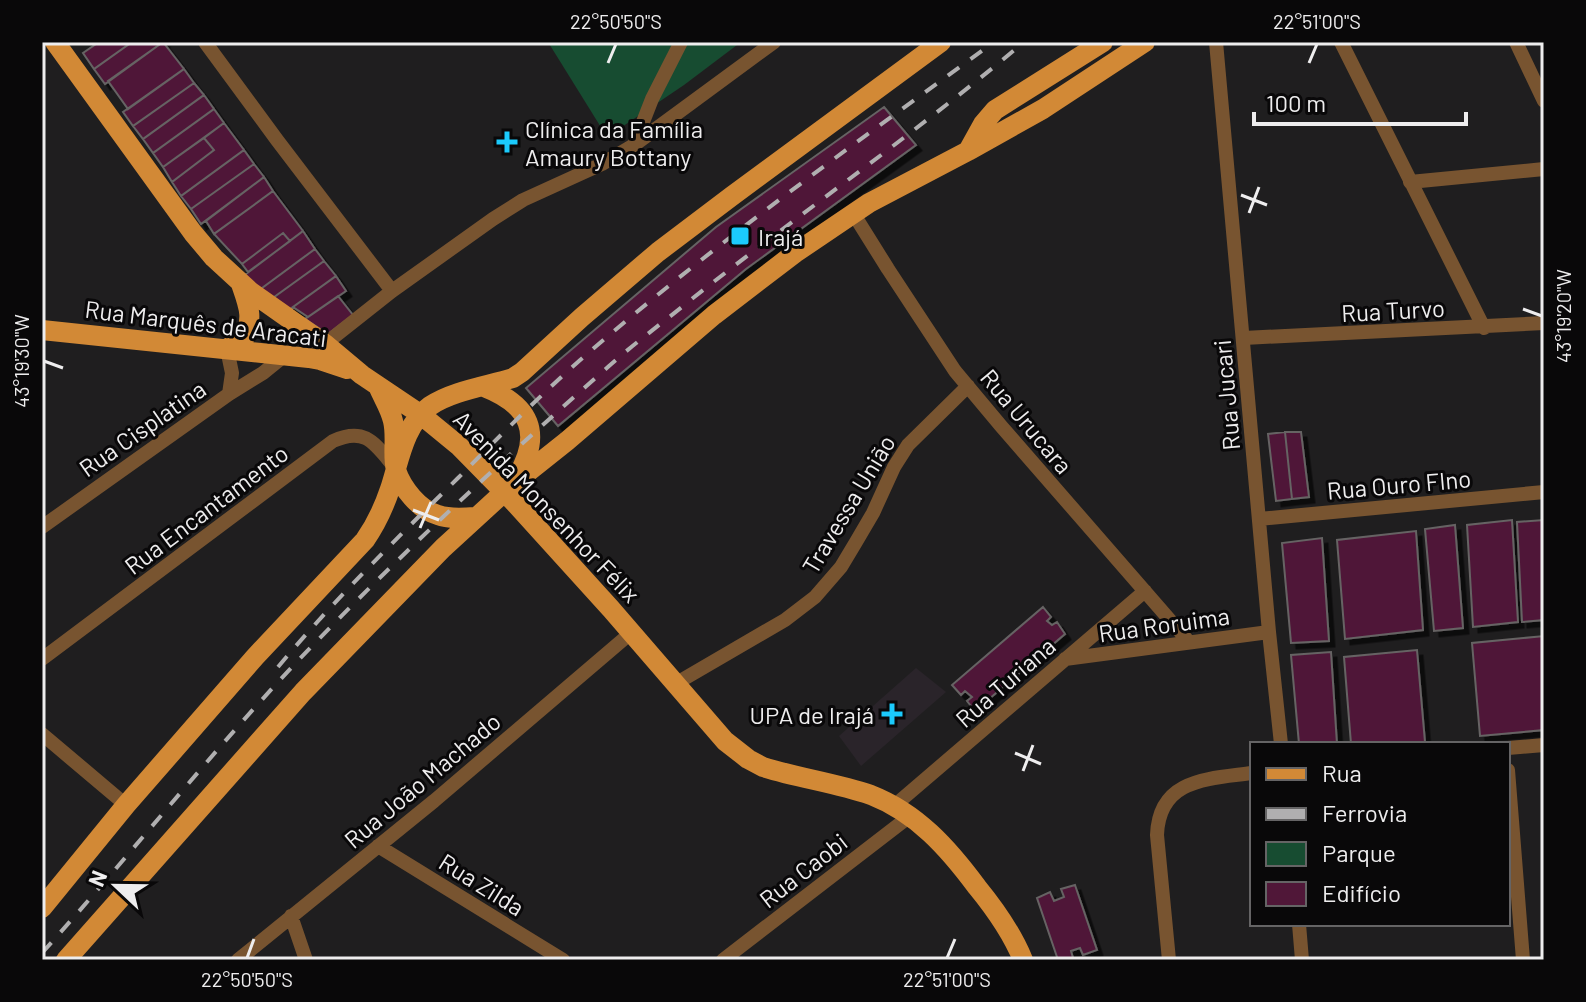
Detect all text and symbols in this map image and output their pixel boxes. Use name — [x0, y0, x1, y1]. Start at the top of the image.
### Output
text: 22°50'50"S — [570, 9, 662, 33]
text: 22°51'00"S — [1273, 9, 1361, 33]
scale bar — [1254, 76, 1466, 126]
text: 100 m — [1266, 88, 1326, 117]
place label: Clínica da Família Amaury Bottany — [525, 114, 703, 171]
marker: Clínica da Família Amaury Bottany — [496, 131, 518, 153]
place label: Irajá — [758, 222, 803, 251]
marker: Irajá — [729, 225, 751, 247]
text: 43°19'20"W — [1551, 269, 1575, 363]
street label: Rua Turvo — [1341, 293, 1445, 327]
street label: Rua Marquês de Aracati — [84, 294, 328, 352]
text: 43°19'30"W — [9, 314, 33, 408]
street label: Rua Jucari — [1207, 338, 1245, 452]
street label: Rua Urucara — [975, 363, 1079, 479]
street label: Rua Cisplatina — [73, 374, 211, 482]
street label: Avenida Monsenhor Félix — [448, 404, 646, 608]
street label: Travessa União — [795, 430, 901, 578]
street label: Rua Encantamento — [118, 438, 294, 580]
street label: Rua Ouro FIno — [1326, 463, 1472, 505]
street label: Rua Roruima — [1097, 600, 1231, 648]
street label: Rua Turiana — [949, 631, 1061, 733]
place label: UPA de Irajá — [749, 700, 874, 729]
marker: UPA de Irajá — [881, 703, 903, 725]
street label: Rua João Machado — [338, 706, 506, 854]
legend — [1250, 742, 1510, 926]
text: Rua — [1322, 758, 1362, 787]
text: Ferrovia — [1322, 798, 1407, 827]
street label: Rua Caobi — [753, 827, 853, 913]
text: Parque — [1322, 838, 1396, 867]
north arrow — [76, 846, 156, 926]
street label: Rua Zilda — [434, 847, 530, 921]
text: N — [82, 866, 111, 890]
text: Edifício — [1322, 878, 1401, 907]
text: 22°50'50"S — [201, 967, 293, 991]
text: 22°51'00"S — [903, 967, 991, 991]

